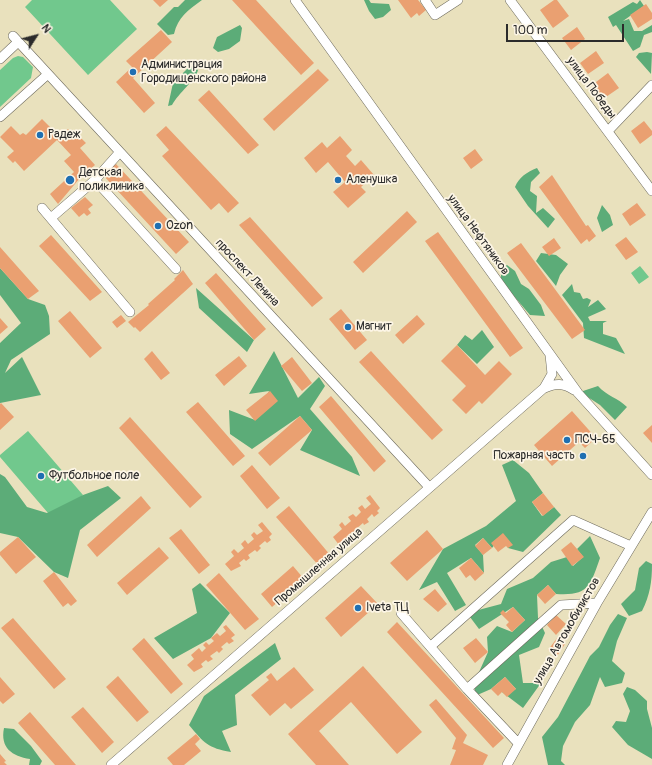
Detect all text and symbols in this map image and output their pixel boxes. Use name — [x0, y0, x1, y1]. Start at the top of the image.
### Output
north arrow — [16, 16, 56, 56]
scale bar — [508, 16, 626, 42]
text: N — [39, 22, 54, 35]
text: 100 m — [513, 23, 547, 38]
street label: улица Победы — [563, 54, 619, 122]
place label: Администрация Городищенского района — [141, 58, 266, 86]
marker: Администрация Городищенского района — [128, 67, 138, 77]
place label: Радеж — [48, 128, 80, 142]
marker: Радеж — [35, 130, 45, 140]
place label: Детская поликлиника — [79, 166, 144, 194]
place label: Аленушка — [346, 173, 397, 187]
marker: Детская поликлиника — [64, 174, 76, 186]
marker: Аленушка — [333, 175, 343, 185]
street label: улица Нефтяников — [444, 192, 512, 278]
place label: Ozon — [166, 219, 193, 233]
marker: Ozon — [153, 221, 163, 231]
street label: проспект Ленина — [212, 236, 282, 310]
place label: Магнит — [356, 320, 392, 334]
marker: Магнит — [343, 322, 353, 332]
place label: ПСЧ-65 — [575, 433, 615, 447]
marker: ПСЧ-65 — [562, 435, 572, 445]
place label: Пожарная часть — [494, 449, 575, 463]
marker: Пожарная часть — [578, 451, 588, 461]
place label: Футбольное поле — [49, 469, 139, 483]
marker: Футбольное поле — [36, 471, 46, 481]
street label: Промышленная улица — [272, 525, 366, 609]
street label: улица Автомобилистов — [530, 575, 604, 687]
place label: Iveta ТЦ — [366, 601, 409, 615]
marker: Iveta ТЦ — [353, 603, 363, 613]

